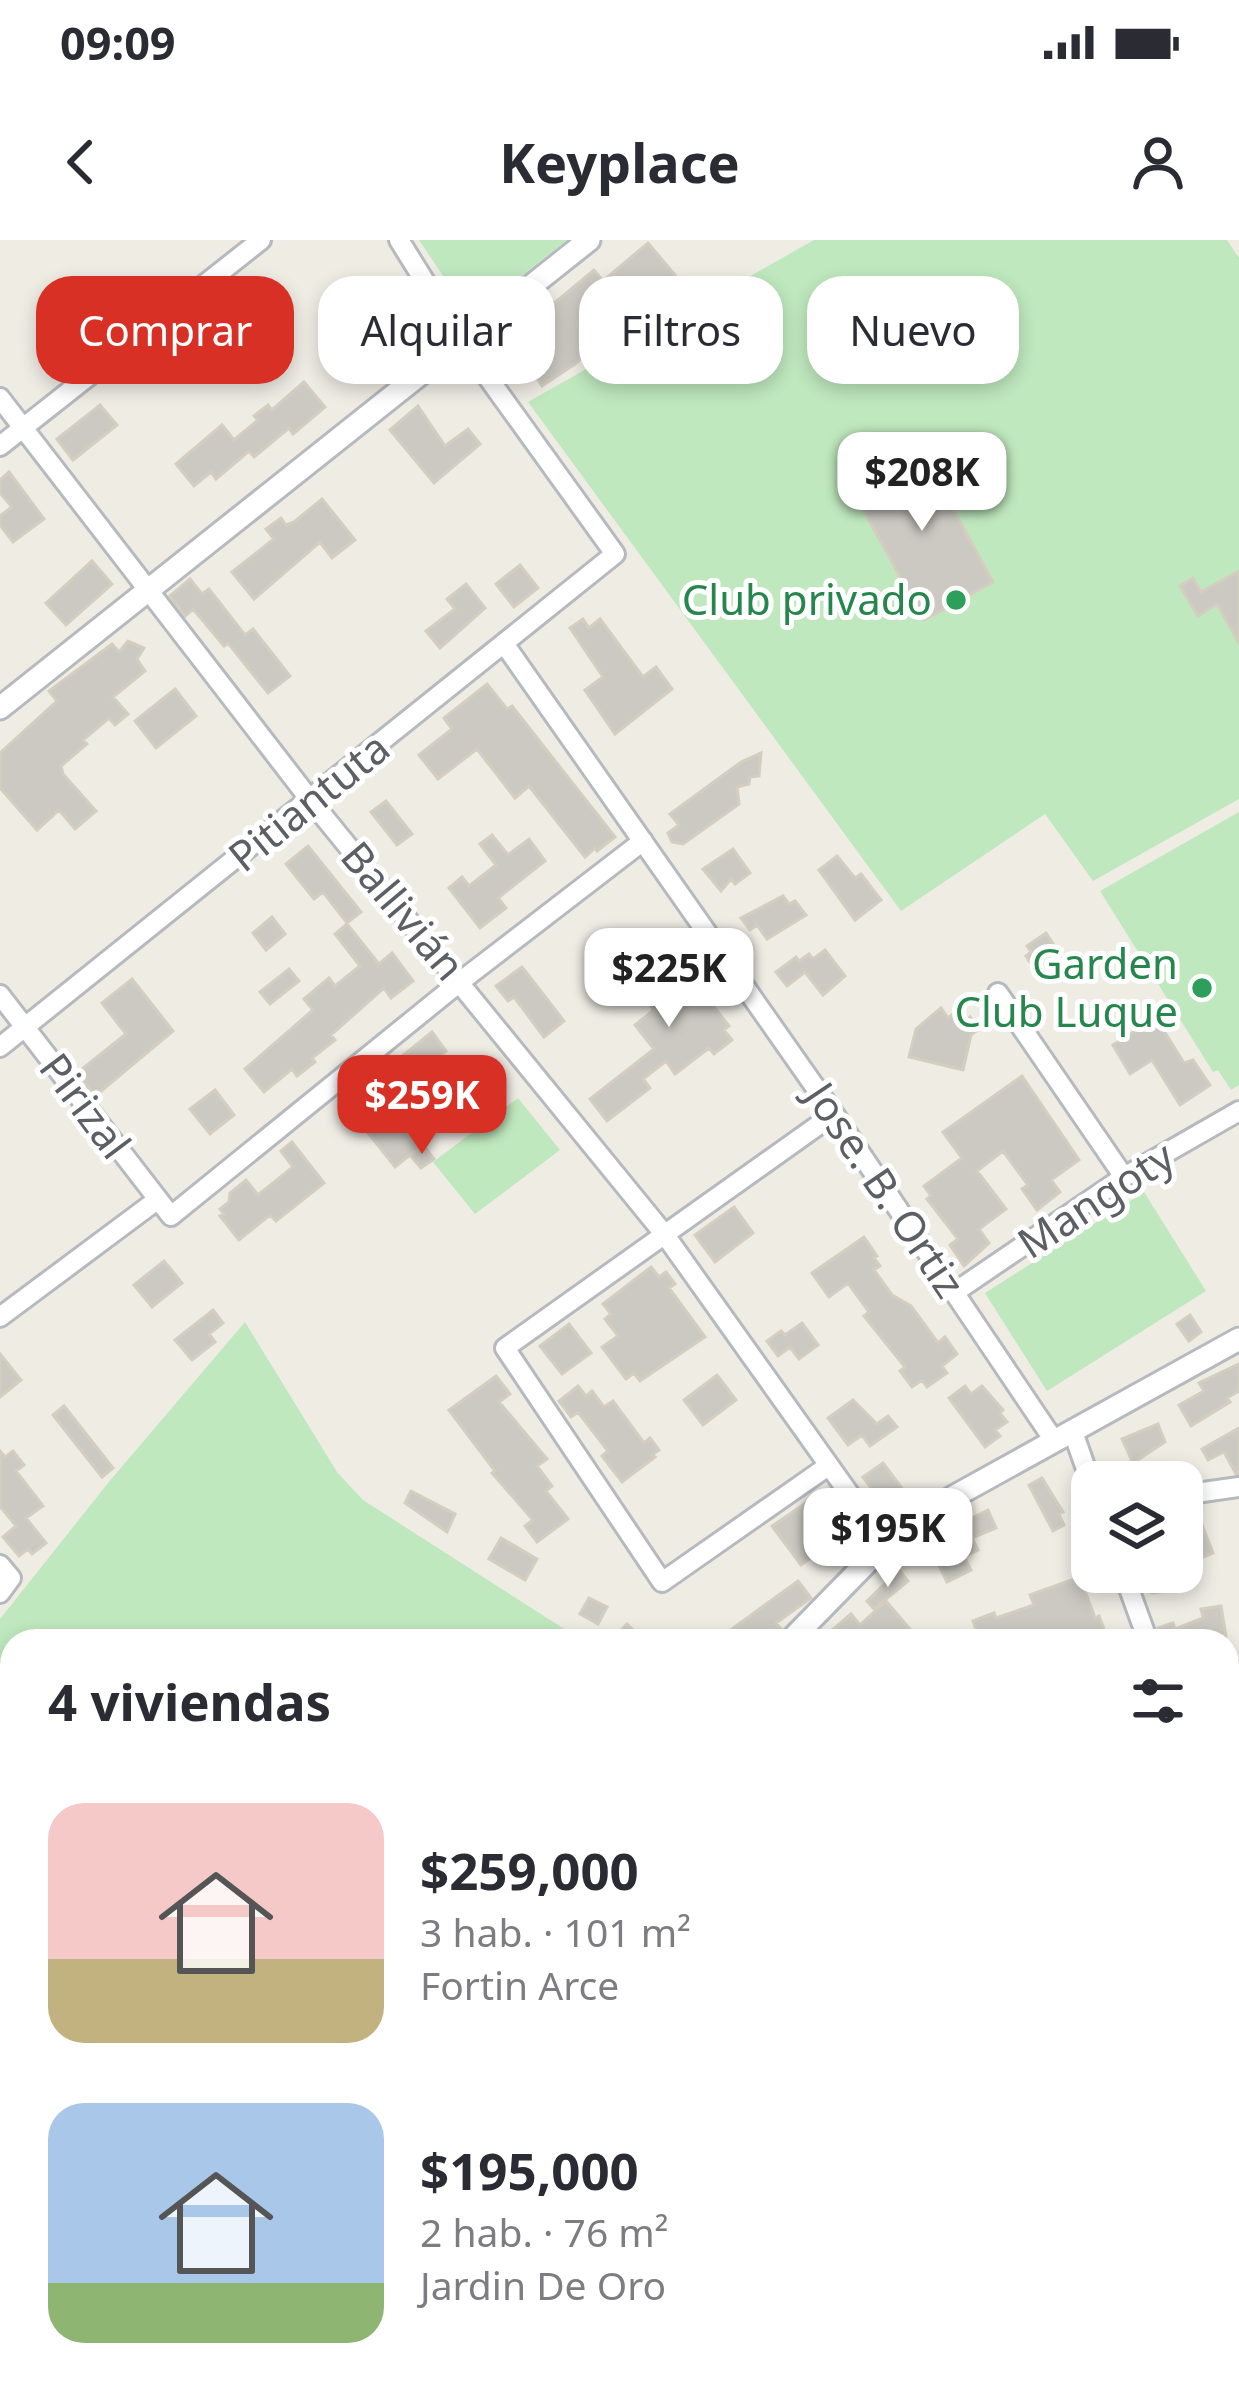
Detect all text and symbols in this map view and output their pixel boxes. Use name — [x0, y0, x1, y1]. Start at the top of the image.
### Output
text: 09:09 — [60, 12, 176, 73]
text: Keyplace — [499, 125, 740, 199]
icon: back — [48, 129, 114, 195]
icon: person — [1125, 129, 1191, 195]
chip: Comprar — [36, 276, 294, 384]
chip: Alquilar — [318, 276, 555, 384]
chip: Filtros — [579, 276, 783, 384]
chip: Nuevo — [807, 276, 1019, 384]
pin: $208K — [838, 432, 1006, 534]
text: $208K — [864, 444, 980, 497]
place label: Club privado — [682, 570, 932, 627]
marker: Club privado — [943, 587, 969, 613]
street label: Pitiantuta — [216, 718, 400, 883]
street label: Ballivián — [329, 828, 479, 992]
pin: $225K — [585, 928, 753, 1030]
place label: Garden Club Luque — [954, 934, 1178, 1039]
text: $225K — [611, 940, 727, 993]
marker: Garden Club Luque — [1189, 975, 1215, 1001]
street label: Pirizal — [28, 1041, 145, 1170]
pin: $259K — [338, 1055, 506, 1157]
text: $259K — [364, 1067, 480, 1120]
street label: Jose. B. Ortiz — [791, 1067, 979, 1308]
street label: Mangoty — [1006, 1127, 1185, 1270]
map controls — [1071, 1461, 1203, 1593]
button: layers — [1071, 1461, 1203, 1593]
pin: $195K — [804, 1488, 972, 1590]
text: $195K — [830, 1500, 946, 1553]
text: 4 viviendas — [48, 1666, 331, 1736]
icon: filters — [1125, 1668, 1191, 1734]
text: $259,000 — [420, 1835, 639, 1905]
icon: home — [144, 1851, 288, 1995]
text: 3 hab. · 101 m² — [420, 1905, 691, 1958]
text: Fortin Arce — [420, 1958, 619, 2011]
text: $195,000 — [420, 2135, 639, 2205]
icon: home — [144, 2151, 288, 2295]
text: 2 hab. · 76 m² — [420, 2205, 668, 2258]
text: Jardin De Oro — [420, 2258, 666, 2311]

